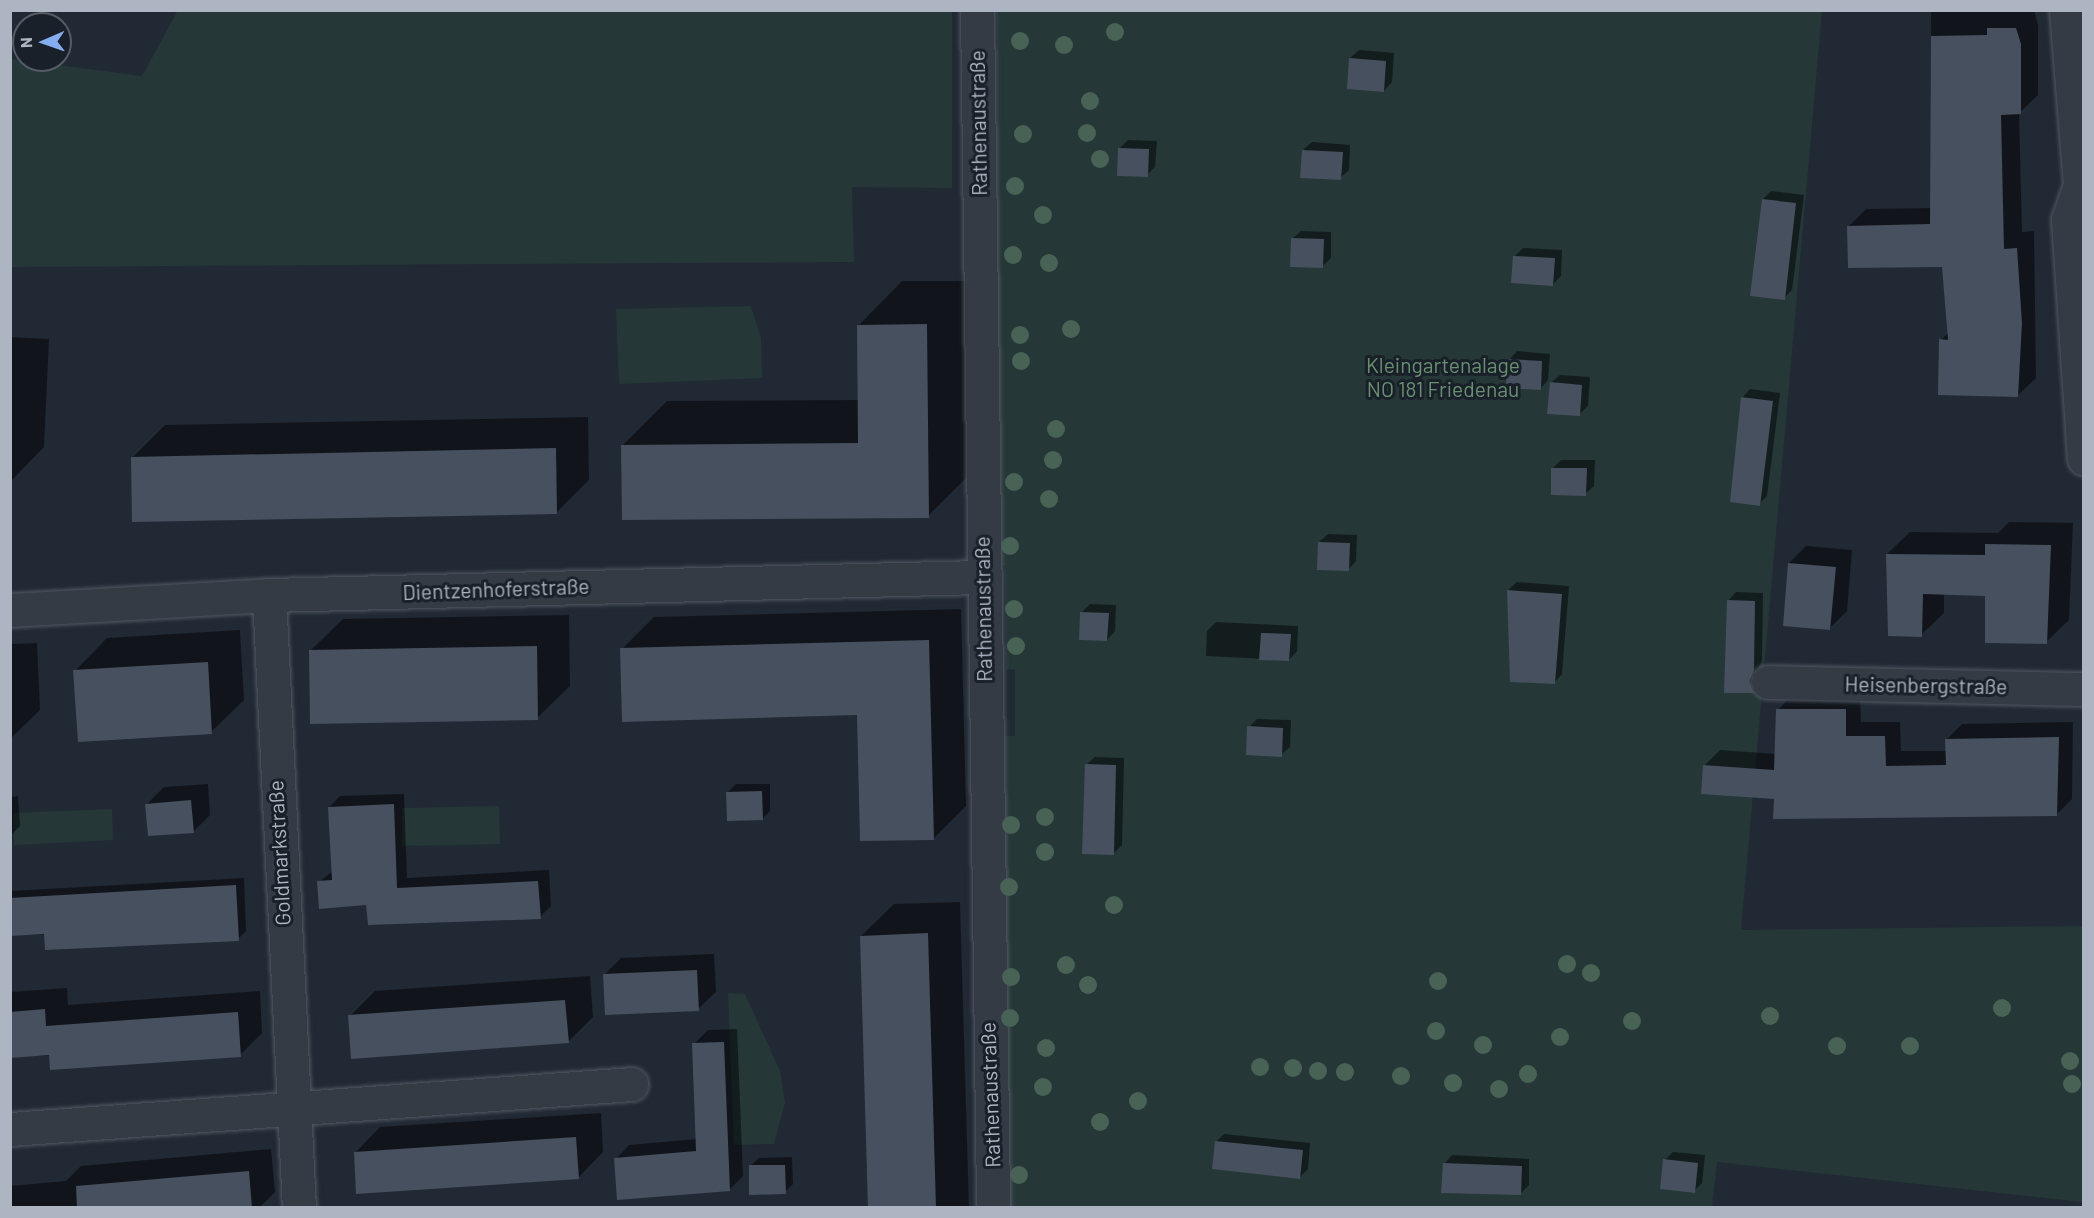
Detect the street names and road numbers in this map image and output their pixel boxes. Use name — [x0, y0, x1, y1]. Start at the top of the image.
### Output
street label: Rathenaustraße — [964, 50, 992, 196]
street label: Rathenaustraße — [969, 536, 997, 682]
street label: Dientzenhoferstraße — [402, 573, 590, 605]
street label: Heisenbergstraße — [1844, 671, 2008, 699]
street label: Goldmarkstraße — [263, 780, 295, 926]
street label: Rathenaustraße — [975, 1022, 1005, 1168]

